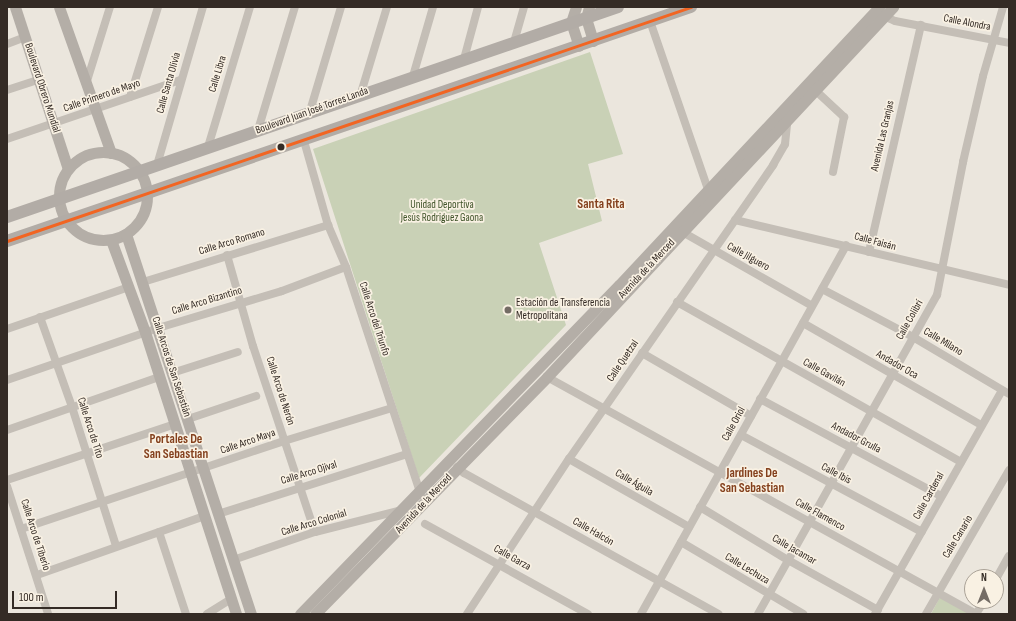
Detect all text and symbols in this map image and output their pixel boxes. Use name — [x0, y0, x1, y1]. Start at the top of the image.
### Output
street label: Calle Alondra — [942, 12, 992, 34]
street label: Boulevard Obrero Mundial — [21, 41, 63, 135]
street label: Calle Santa Olivia — [154, 51, 184, 115]
street label: Calle Libra — [206, 54, 230, 94]
street label: Calle Primero de Mayo — [62, 77, 142, 115]
street label: Boulevard Juan José Torres Landa — [254, 84, 370, 138]
street label: Avenida Las Granjas — [868, 99, 898, 173]
unlabelled marker — [276, 142, 286, 152]
district label: Santa Rita — [577, 196, 625, 212]
park label: Unidad Deportiva Jesús Rodriguez Gaona — [401, 199, 483, 225]
street label: Calle Arco Romano — [197, 226, 267, 258]
street label: Calle Faisán — [853, 230, 897, 254]
street label: Avenida de la Merced — [616, 236, 678, 302]
street label: Calle Jilguero — [724, 240, 772, 274]
street label: Calle Arco del Triunfo — [356, 280, 392, 358]
street label: Calle Arco Bizantino — [170, 284, 244, 318]
place label: Estación de Transferencia Metropolitana — [516, 297, 610, 323]
street label: Calle Colibrí — [894, 298, 926, 342]
marker: Estación de Transferencia Metropolitana — [503, 305, 513, 315]
street label: Calle Arcos de San Sebastián — [149, 315, 193, 419]
street label: Calle Milano — [921, 325, 965, 359]
street label: Calle Quetzal — [604, 338, 642, 384]
street label: Andador Oca — [874, 348, 920, 382]
street label: Calle Arco de Nerón — [263, 355, 297, 427]
street label: Calle Gavilán — [800, 356, 848, 390]
street label: Calle Arco de Tito — [74, 396, 106, 460]
street label: Calle Oriol — [719, 405, 749, 443]
street label: Andador Grulla — [829, 419, 883, 457]
street label: Calle Arco Maya — [219, 426, 277, 458]
district label: Portales De San Sebastian — [144, 432, 208, 463]
street label: Calle Arco Ojival — [279, 458, 339, 488]
street label: Calle Ibis — [819, 461, 853, 487]
district label: Jardines De San Sebastian — [720, 466, 784, 497]
street label: Calle Águila — [613, 467, 655, 499]
street label: Calle Cardenal — [911, 470, 947, 522]
street label: Avenida de la Merced — [393, 471, 455, 537]
street label: Calle Flamenco — [793, 496, 847, 534]
street label: Calle Arco de Tiberio — [17, 498, 53, 572]
street label: Calle Arco Colonial — [280, 507, 348, 539]
street label: Calle Canario — [940, 513, 976, 561]
street label: Calle Halcón — [570, 515, 616, 549]
street label: Calle Jacamar — [769, 532, 819, 568]
street label: Calle Garza — [491, 542, 533, 574]
street label: Calle Lechuza — [722, 550, 772, 588]
north arrow — [964, 569, 1004, 609]
text: N — [981, 571, 987, 584]
scale bar — [14, 583, 119, 609]
text: 100 m — [19, 590, 44, 605]

